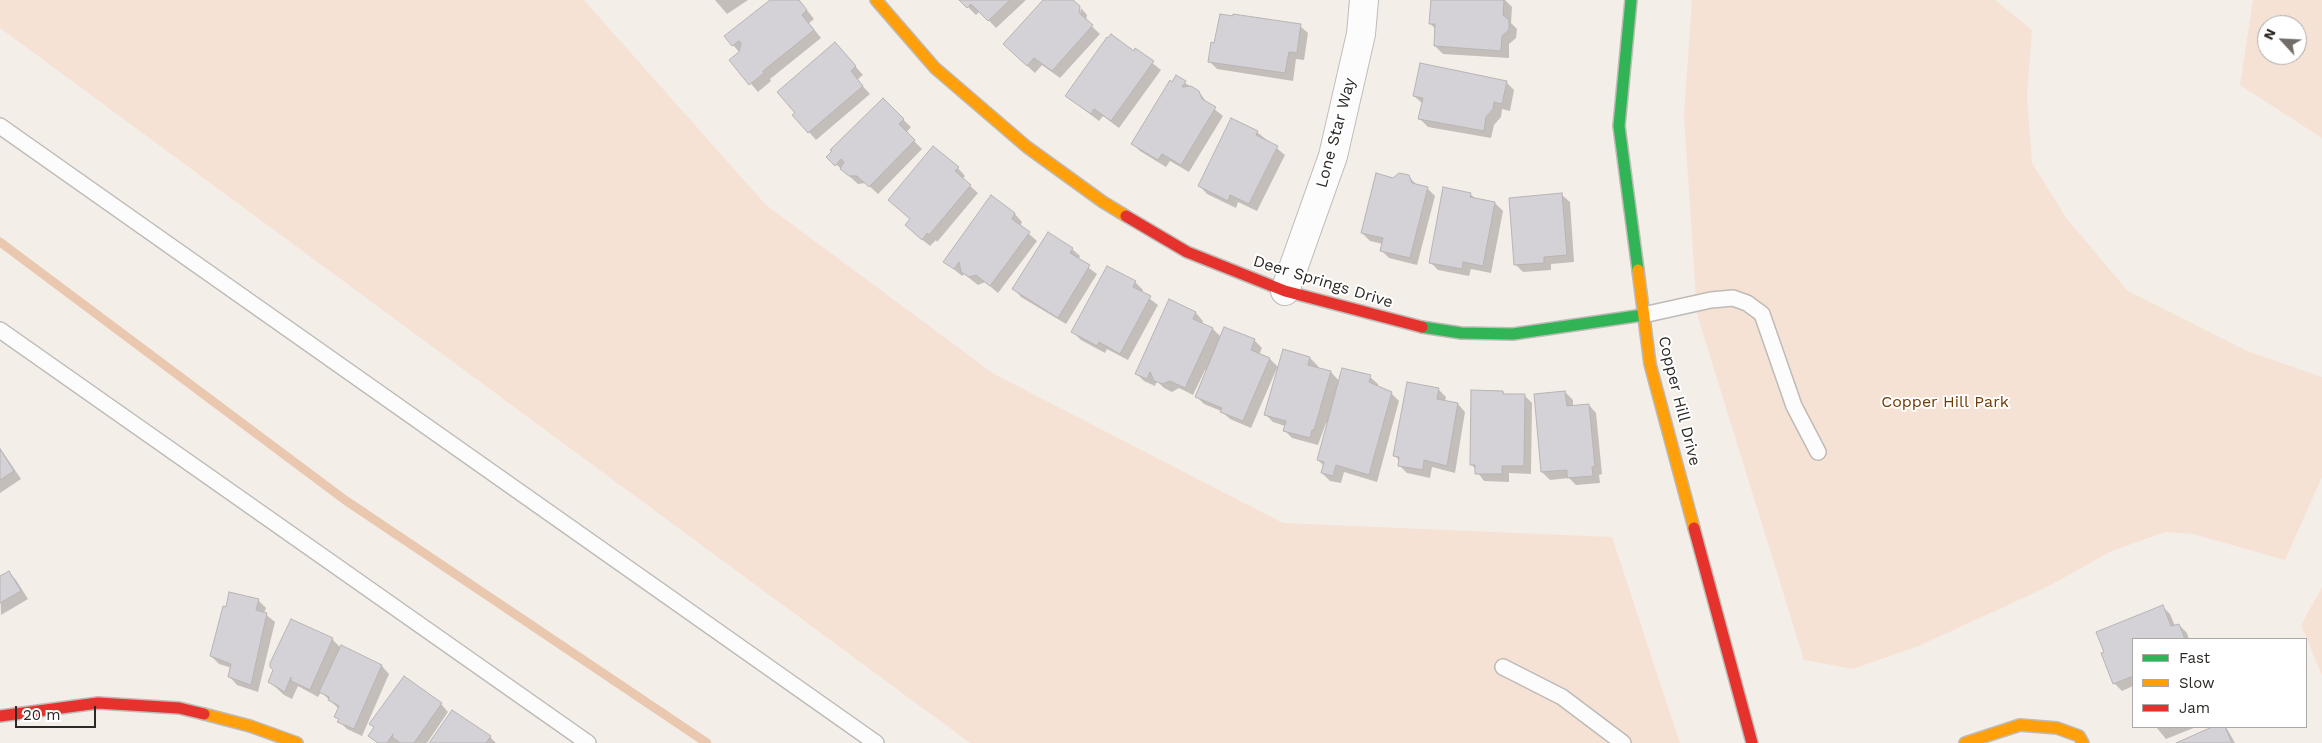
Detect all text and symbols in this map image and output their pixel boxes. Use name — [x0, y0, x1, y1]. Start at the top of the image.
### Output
north arrow — [2257, 15, 2307, 65]
text: N — [2260, 26, 2279, 42]
street label: Lone Star Way — [1312, 76, 1360, 190]
street label: Deer Springs Drive — [1251, 252, 1395, 312]
street label: Copper Hill Drive — [1654, 334, 1704, 468]
park label: Copper Hill Park — [1881, 392, 2009, 412]
legend — [2132, 638, 2307, 728]
text: Fast — [2179, 649, 2210, 667]
text: Slow — [2179, 674, 2215, 692]
scale bar — [18, 696, 99, 728]
text: Jam — [2179, 699, 2210, 717]
text: 20 m — [23, 706, 61, 724]

